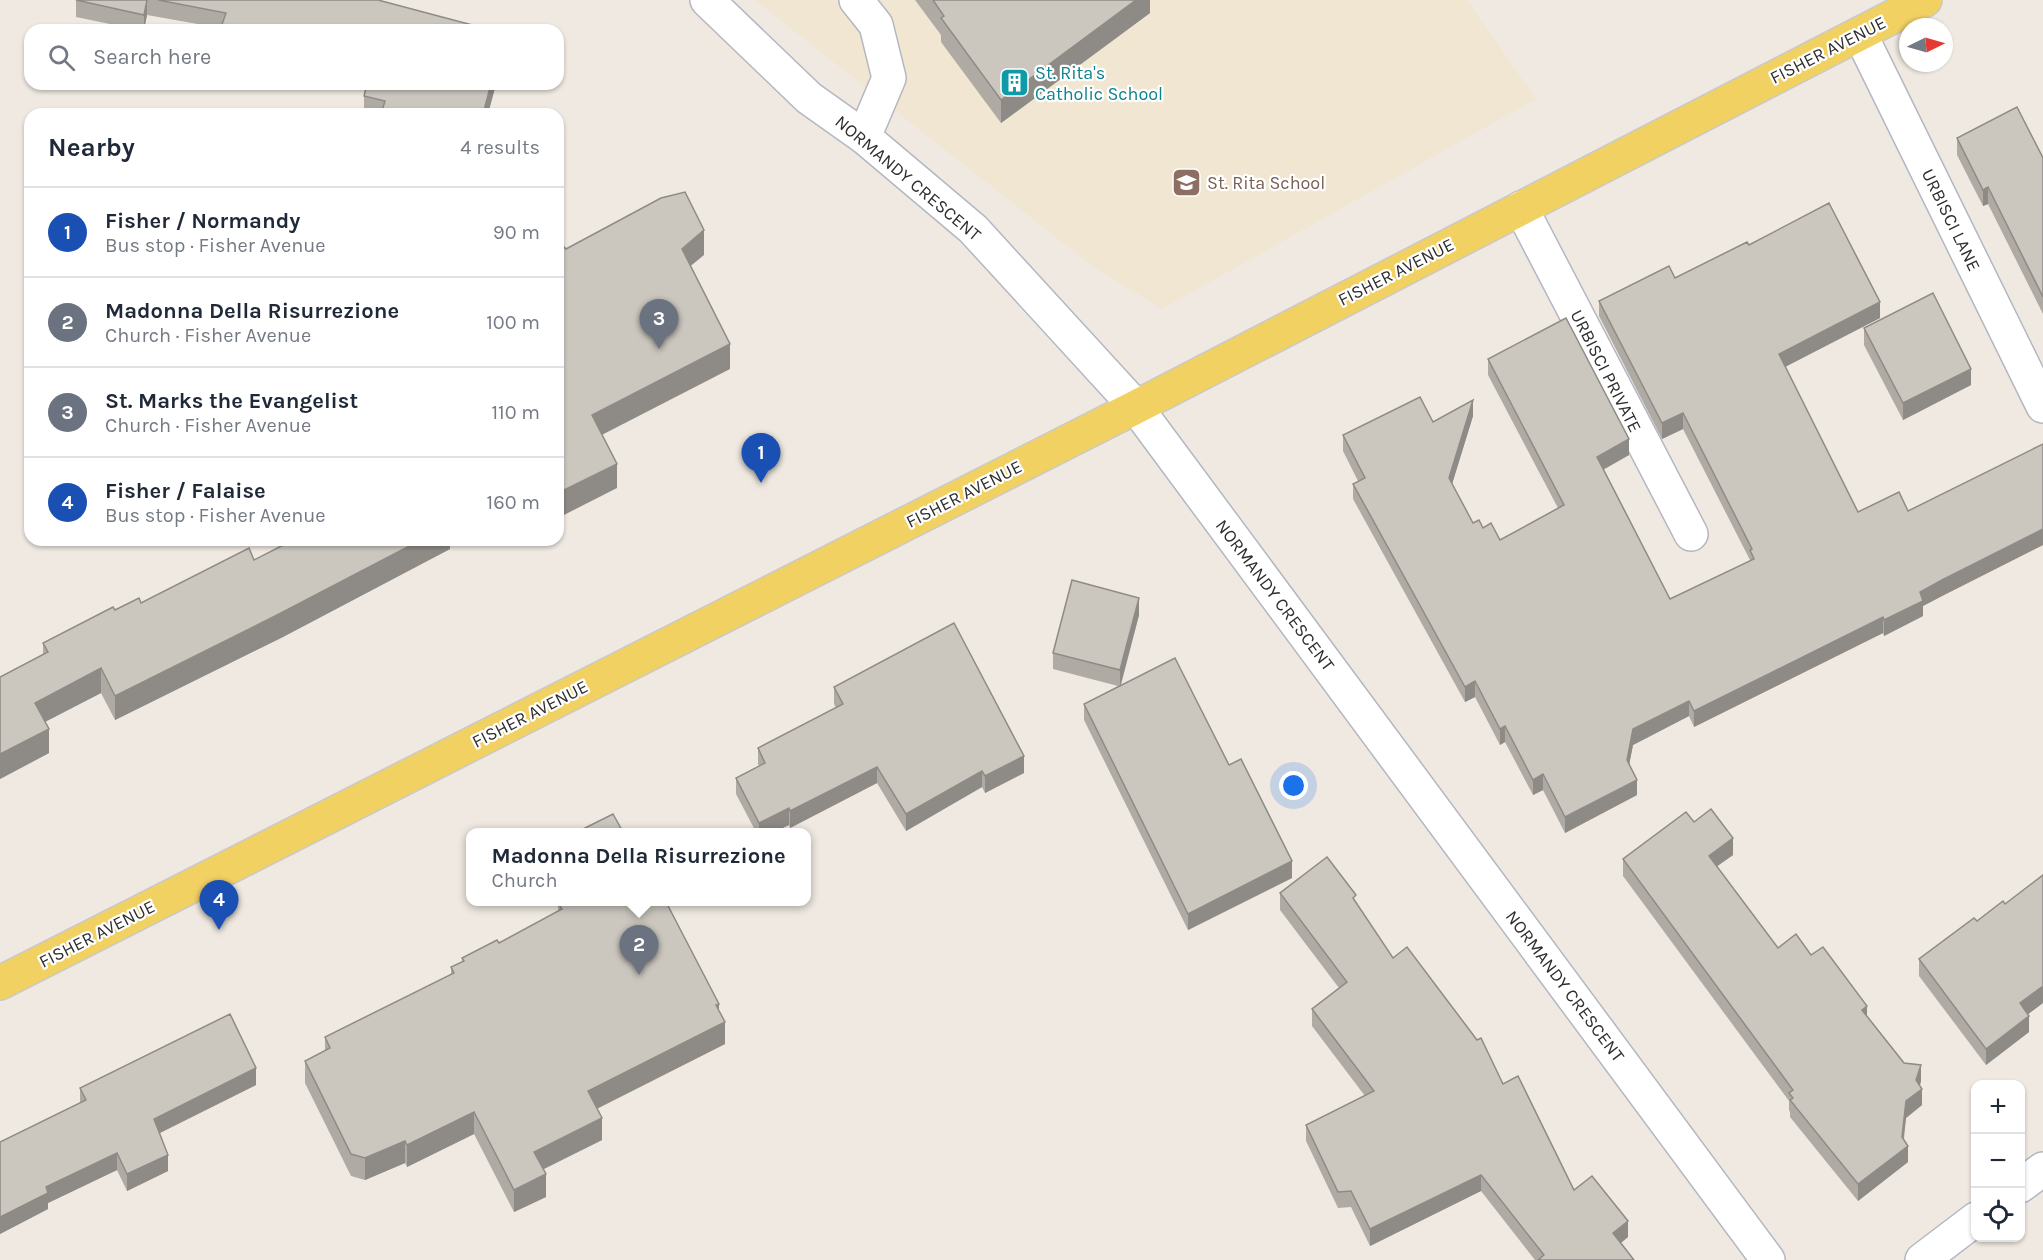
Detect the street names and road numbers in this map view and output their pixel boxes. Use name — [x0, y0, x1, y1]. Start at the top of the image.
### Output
street label: FISHER AVENUE — [1766, 11, 1890, 89]
street label: NORMANDY CRESCENT — [830, 110, 986, 246]
street label: URBISCI LANE — [1917, 165, 1985, 275]
street label: FISHER AVENUE — [1334, 233, 1458, 311]
street label: URBISCI PRIVATE — [1566, 306, 1646, 436]
street label: FISHER AVENUE — [902, 455, 1026, 533]
street label: NORMANDY CRESCENT — [1211, 515, 1339, 675]
street label: FISHER AVENUE — [468, 675, 592, 753]
street label: FISHER AVENUE — [35, 895, 159, 973]
street label: NORMANDY CRESCENT — [1501, 906, 1629, 1066]

